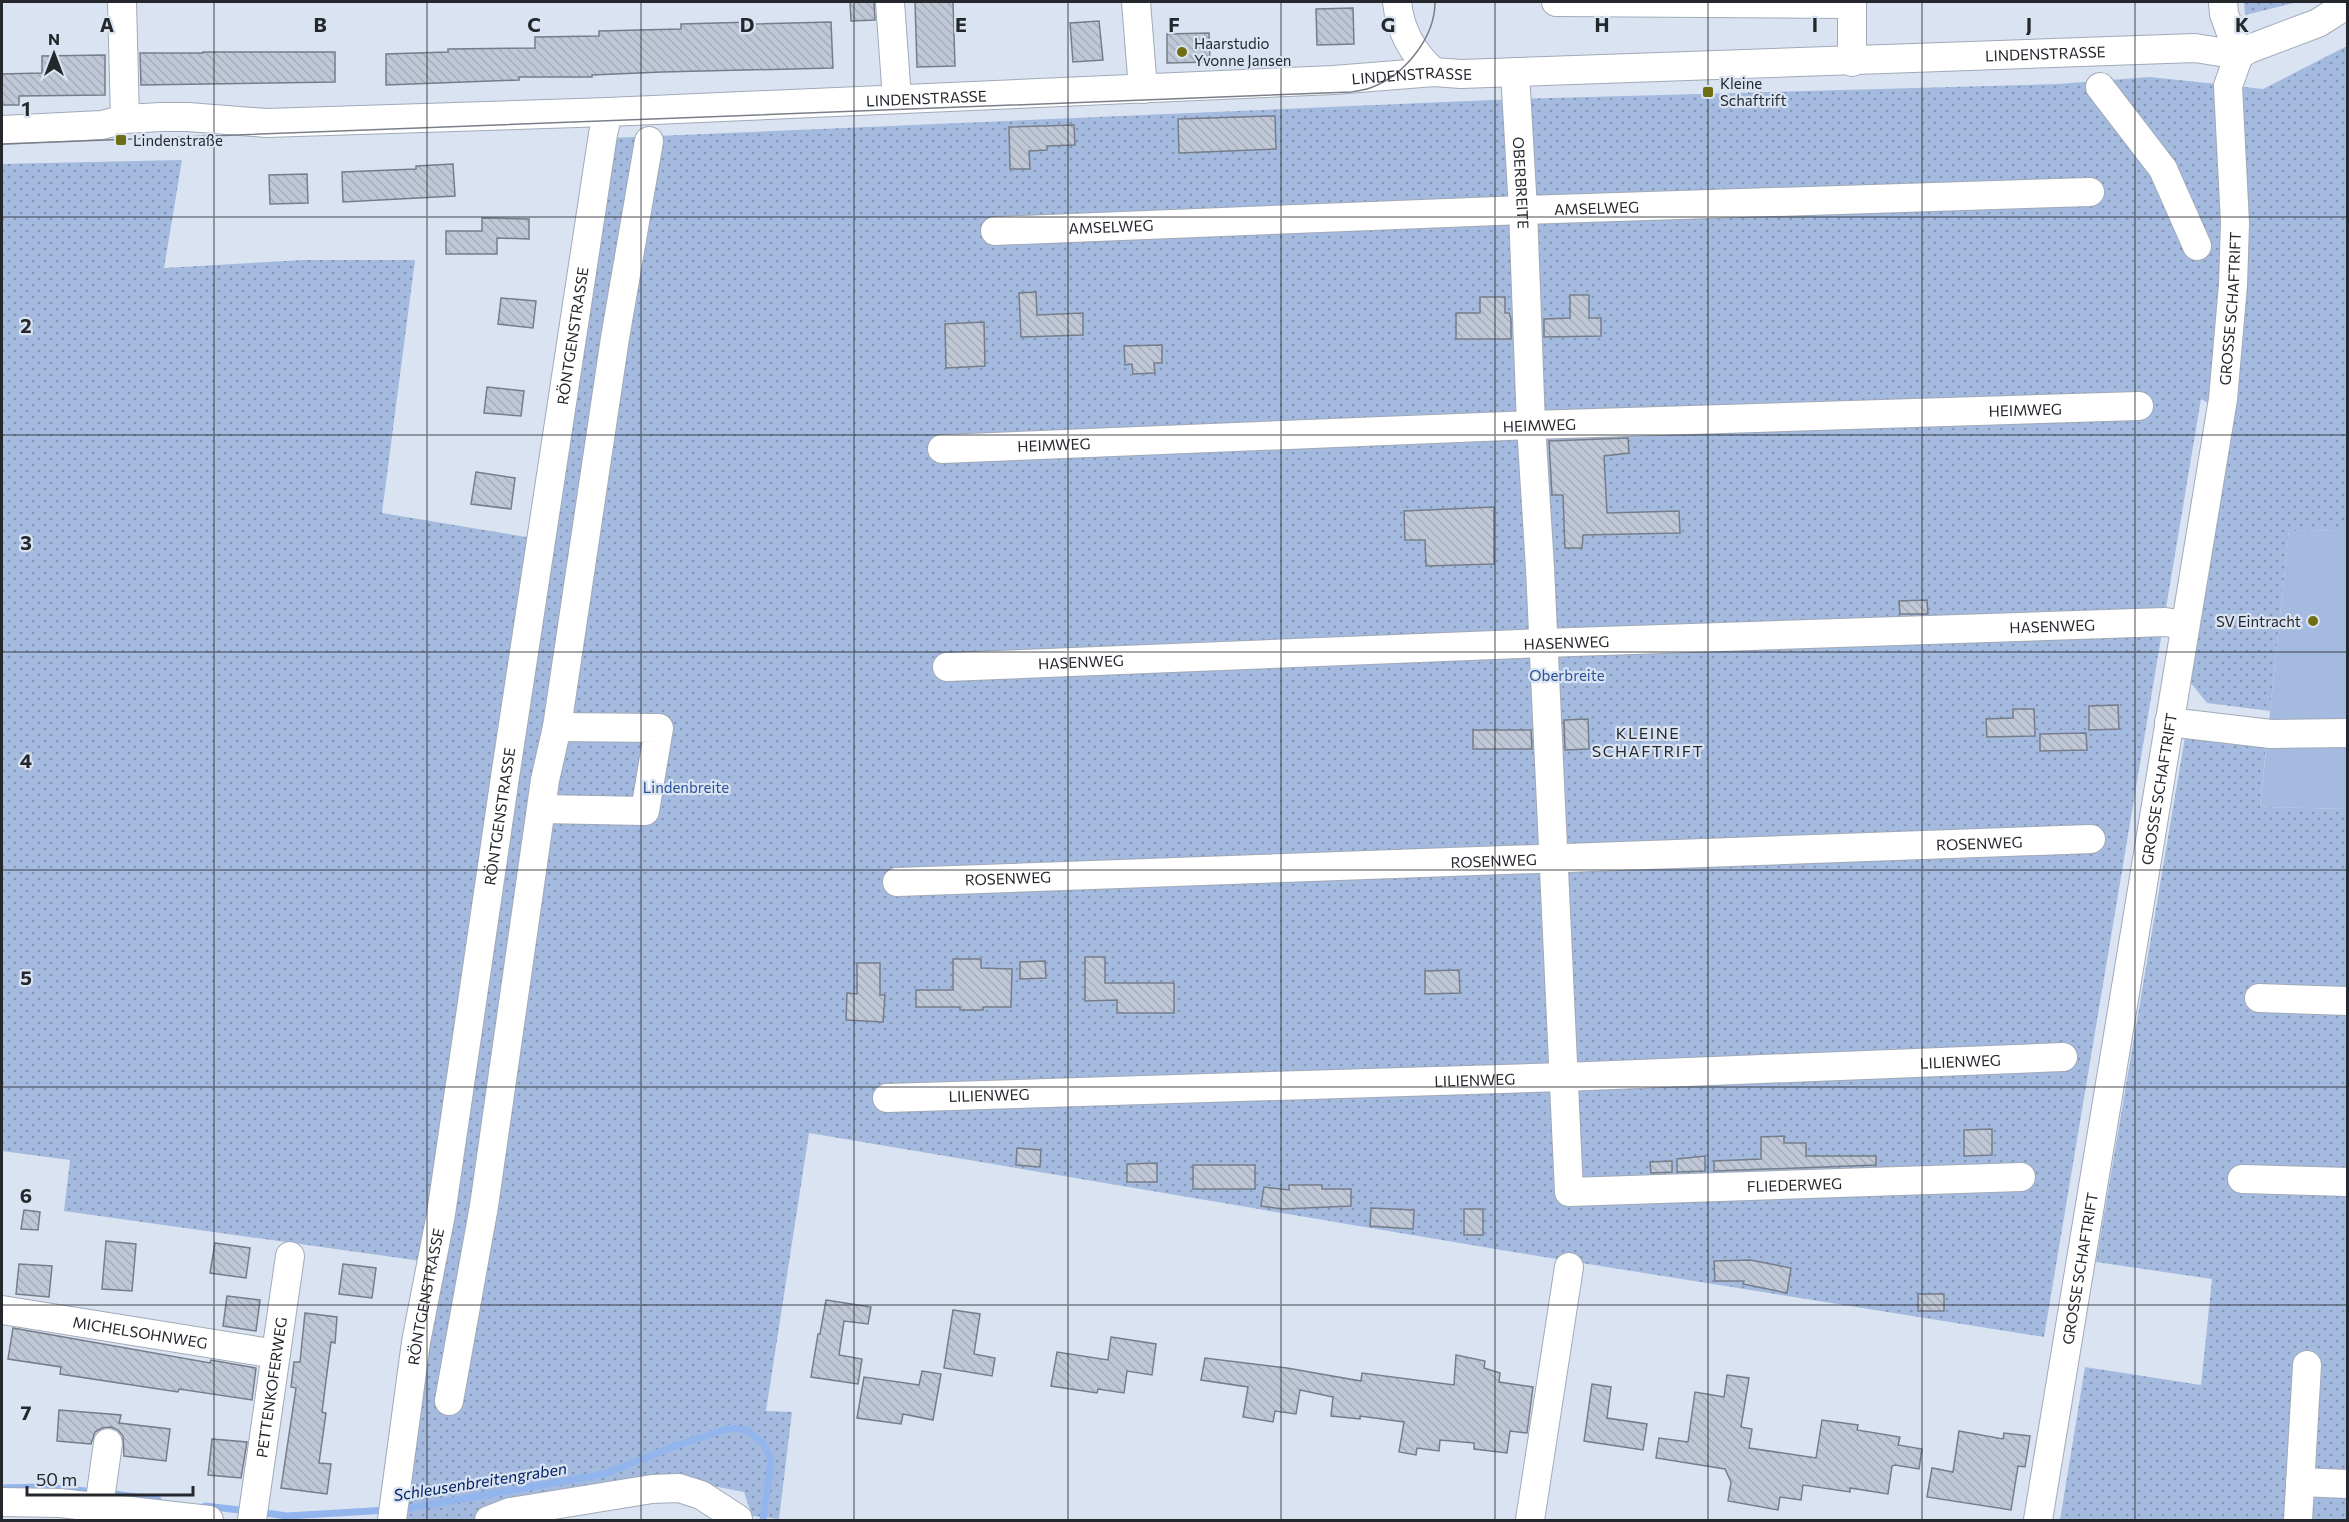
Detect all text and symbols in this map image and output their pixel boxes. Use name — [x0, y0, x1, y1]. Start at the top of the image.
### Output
text: A — [100, 12, 114, 36]
text: B — [313, 12, 327, 36]
text: C — [527, 12, 541, 36]
text: D — [740, 12, 754, 36]
text: E — [955, 12, 967, 36]
text: F — [1168, 12, 1180, 36]
text: G — [1381, 12, 1395, 36]
text: H — [1595, 12, 1610, 36]
text: I — [1812, 12, 1818, 36]
text: J — [2026, 12, 2032, 36]
text: K — [2235, 12, 2249, 36]
north arrow — [24, 24, 84, 84]
text: N — [48, 29, 60, 48]
place label: Haarstudio Yvonne Jansen — [1194, 34, 1291, 69]
street label: LINDENSTRASSE — [1985, 42, 2106, 64]
marker: Haarstudio Yvonne Jansen — [1175, 45, 1189, 59]
street label: LINDENSTRASSE — [1351, 63, 1472, 88]
place label: Kleine Schaftrift — [1720, 74, 1787, 109]
marker: Kleine Schaftrift — [1701, 85, 1715, 99]
street label: LINDENSTRASSE — [866, 86, 987, 110]
text: 1 — [21, 96, 31, 120]
place label: Lindenstraße — [133, 131, 223, 149]
marker: Lindenstraße — [114, 133, 128, 147]
street label: OBERBREITE — [1510, 136, 1533, 229]
street label: AMSELWEG — [1554, 197, 1639, 218]
street label: AMSELWEG — [1068, 216, 1154, 237]
street label: GROSSE SCHAFTRIFT — [2215, 231, 2244, 386]
street label: RÖNTGENSTRASSE — [553, 266, 592, 406]
text: 2 — [20, 313, 32, 337]
street label: HEIMWEG — [1988, 399, 2062, 420]
street label: HEIMWEG — [1503, 415, 1576, 435]
street label: HEIMWEG — [1017, 434, 1091, 455]
text: 3 — [20, 530, 32, 554]
place label: SV Eintracht — [2216, 612, 2301, 630]
marker: SV Eintracht — [2306, 614, 2320, 628]
street label: HASENWEG — [2009, 615, 2095, 636]
street label: HASENWEG — [1523, 632, 1610, 653]
street label: HASENWEG — [1038, 651, 1124, 672]
park label: Oberbreite — [1529, 666, 1605, 684]
street label: GROSSE SCHAFTRIFT — [2137, 711, 2180, 866]
district label: KLEINE SCHAFTRIFT — [1592, 723, 1704, 760]
street label: RÖNTGENSTRASSE — [480, 746, 518, 886]
text: 4 — [20, 748, 32, 772]
park label: Lindenbreite — [643, 778, 729, 796]
street label: ROSENWEG — [1936, 832, 2023, 854]
street label: ROSENWEG — [1450, 850, 1537, 871]
street label: ROSENWEG — [964, 867, 1051, 889]
text: 5 — [20, 965, 32, 989]
street label: LILIENWEG — [1920, 1050, 2001, 1072]
street label: LILIENWEG — [1434, 1070, 1515, 1090]
street label: LILIENWEG — [948, 1085, 1030, 1105]
street label: FLIEDERWEG — [1747, 1174, 1842, 1195]
text: 6 — [20, 1183, 32, 1207]
street label: GROSSE SCHAFTRIFT — [2058, 1191, 2101, 1346]
street label: RÖNTGENSTRASSE — [404, 1226, 447, 1366]
street label: MICHELSOHNWEG — [71, 1312, 209, 1352]
street label: PETTENKOFERWEG — [252, 1316, 290, 1459]
text: 7 — [21, 1400, 32, 1424]
water label: Schleusenbreitengraben — [392, 1458, 568, 1504]
scale bar — [27, 1459, 194, 1497]
text: 50 m — [36, 1468, 77, 1490]

